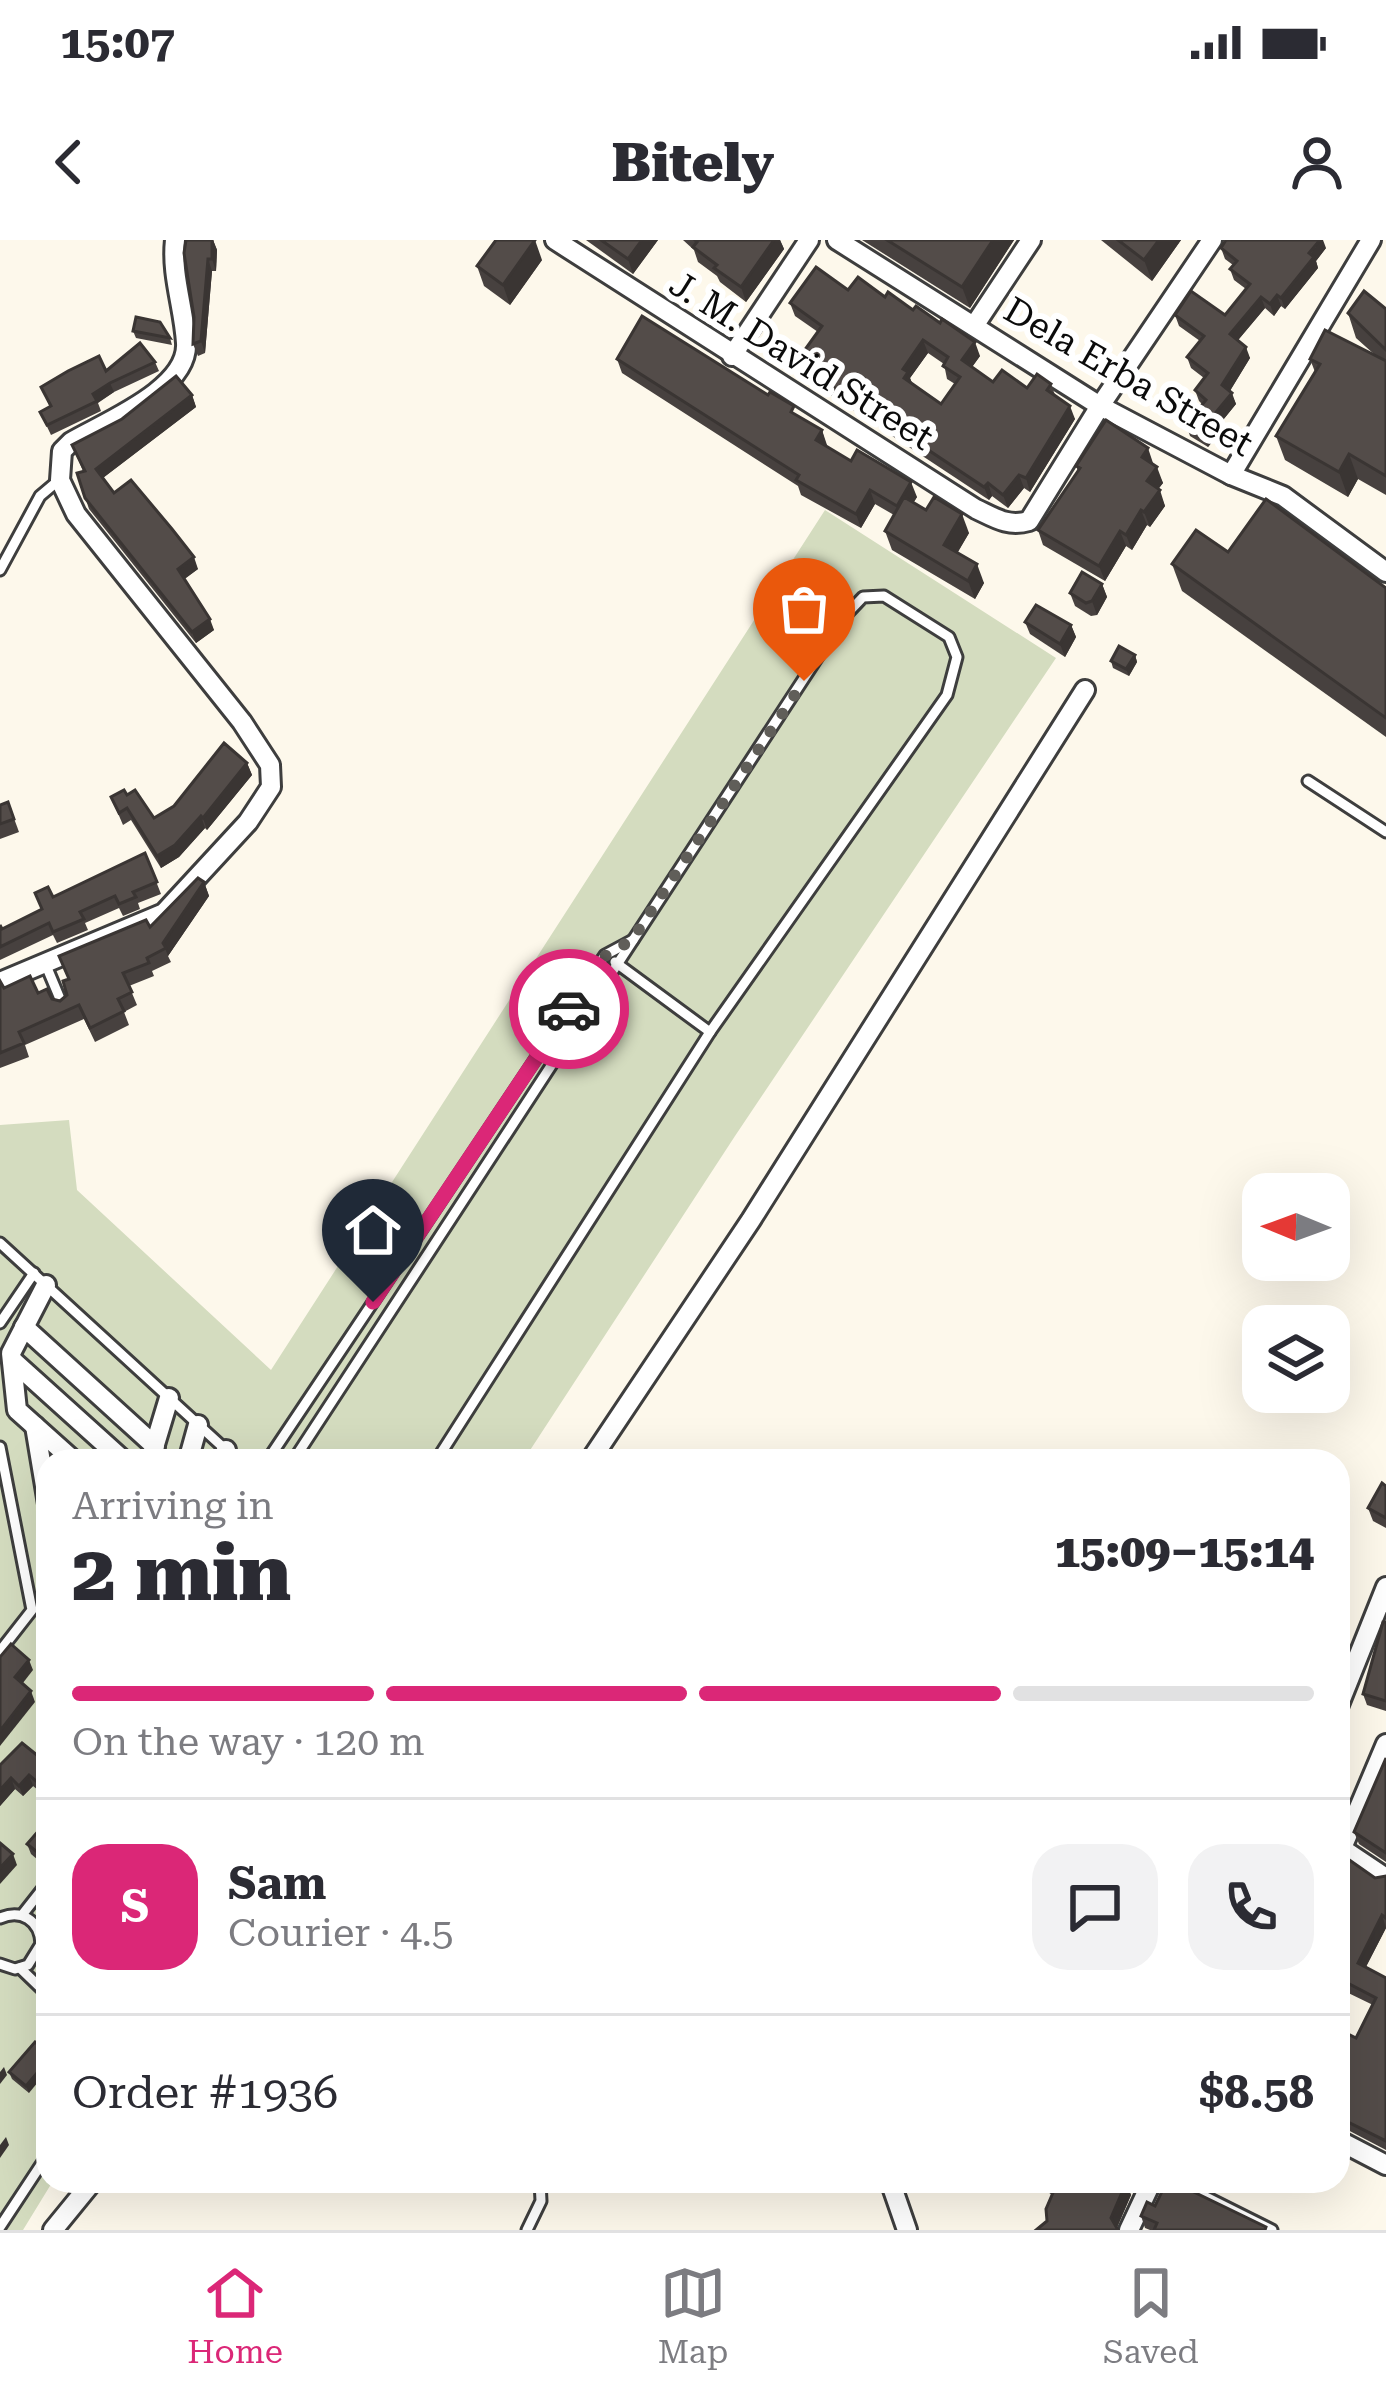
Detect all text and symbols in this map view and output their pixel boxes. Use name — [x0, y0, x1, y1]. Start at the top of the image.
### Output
text: 15:07 — [60, 16, 175, 69]
icon: back — [36, 129, 102, 195]
icon: person — [1284, 129, 1350, 195]
text: Bitely — [612, 131, 774, 194]
street label: J. M. David Street — [662, 263, 941, 459]
street label: Dela Erba Street — [997, 289, 1260, 465]
pin — [753, 558, 855, 681]
icon: bag — [771, 576, 837, 642]
courier — [509, 949, 629, 1069]
icon: car — [536, 976, 602, 1042]
north arrow — [1242, 1173, 1350, 1281]
map controls — [1242, 1173, 1350, 1413]
pin — [322, 1179, 424, 1302]
icon: home — [340, 1197, 406, 1263]
button: layers — [1242, 1305, 1350, 1413]
text: Arriving in — [72, 1483, 274, 1529]
text: 15:09–15:14 — [1055, 1525, 1314, 1578]
text: 2 min — [72, 1528, 291, 1619]
text: On the way · 120 m — [72, 1719, 424, 1765]
button: chat — [1032, 1844, 1158, 1970]
button: phone — [1188, 1844, 1314, 1970]
text: Sam — [228, 1857, 326, 1910]
text: S — [121, 1880, 149, 1933]
text: Courier · 4.5 — [228, 1910, 454, 1956]
text: Order #1936 — [72, 2066, 338, 2119]
text: $8.58 — [1199, 2066, 1314, 2119]
tab: Home — [187, 2260, 283, 2371]
tab: Map — [658, 2260, 728, 2371]
tab: Saved — [1103, 2260, 1199, 2371]

